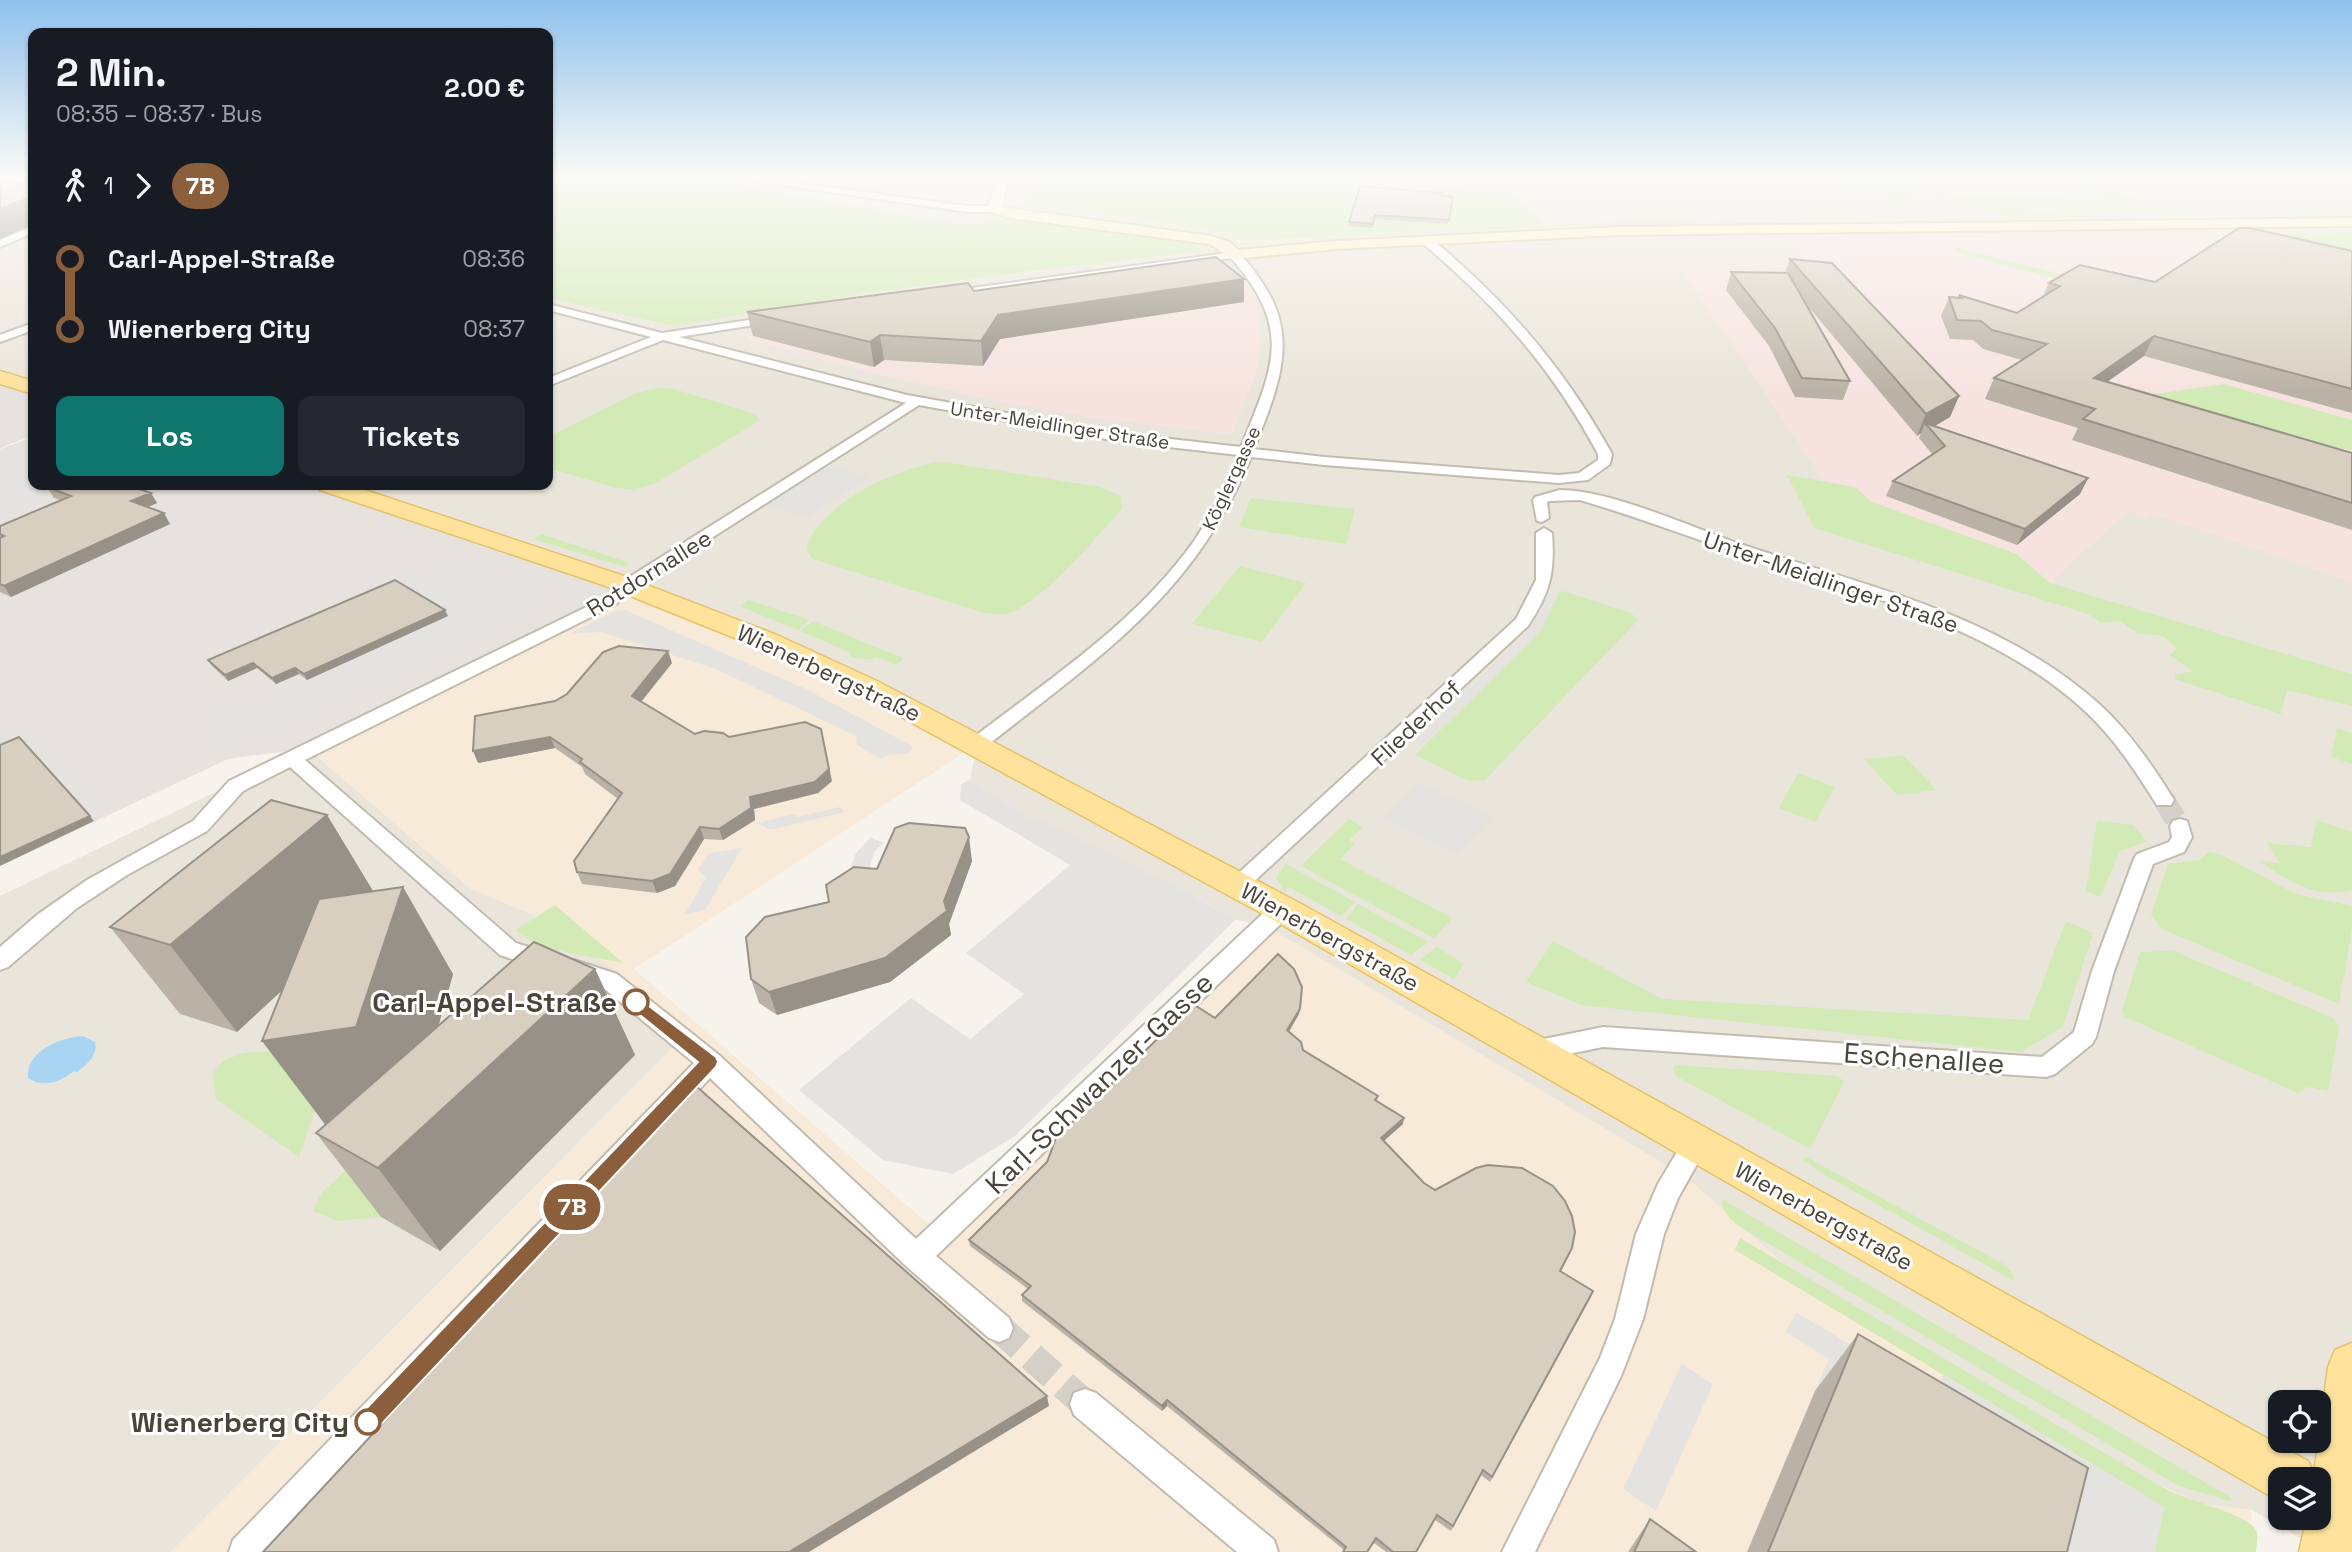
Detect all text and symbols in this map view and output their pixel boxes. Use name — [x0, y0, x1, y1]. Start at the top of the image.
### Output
text: 2 Min. — [56, 49, 167, 97]
text: 2.00 € — [444, 71, 525, 105]
text: 08:35 – 08:37 · Bus — [56, 99, 262, 129]
icon: walk — [56, 167, 94, 205]
icon: forward — [124, 167, 162, 205]
text: 7B — [186, 170, 215, 201]
text: 1 — [104, 171, 114, 201]
text: Carl-Appel-Straße — [108, 242, 335, 276]
text: 08:36 — [462, 244, 525, 274]
text: Wienerberg City — [108, 312, 311, 346]
text: 08:37 — [463, 314, 525, 344]
button: Los — [56, 396, 284, 476]
button: Tickets — [298, 396, 525, 476]
street label: Unter-Meidlinger Straße — [949, 396, 1171, 455]
street label: Köglergasse — [1196, 422, 1266, 534]
street label: Rotdornallee — [581, 523, 717, 623]
street label: Unter-Meidlinger Straße — [1699, 524, 1963, 640]
street label: Wienerbergstraße — [732, 617, 926, 729]
street label: Fliederhof — [1365, 674, 1467, 772]
street label: Wienerbergstraße — [1236, 876, 1424, 998]
street label: Karl-Schwanzer-Gasse — [977, 965, 1221, 1201]
place label: Carl-Appel-Straße — [372, 984, 617, 1020]
marker: Carl-Appel-Straße — [623, 989, 649, 1015]
street label: Eschenallee — [1842, 1034, 2006, 1082]
street label: Wienerbergstraße — [1730, 1155, 1918, 1277]
line badge: 7B — [540, 1184, 604, 1230]
text: 7B — [557, 1191, 587, 1222]
map controls — [2268, 1390, 2331, 1530]
button: locate — [2268, 1390, 2331, 1453]
place label: Wienerberg City — [131, 1404, 349, 1440]
marker: Wienerberg City — [355, 1409, 381, 1435]
button: layers — [2268, 1467, 2331, 1530]

